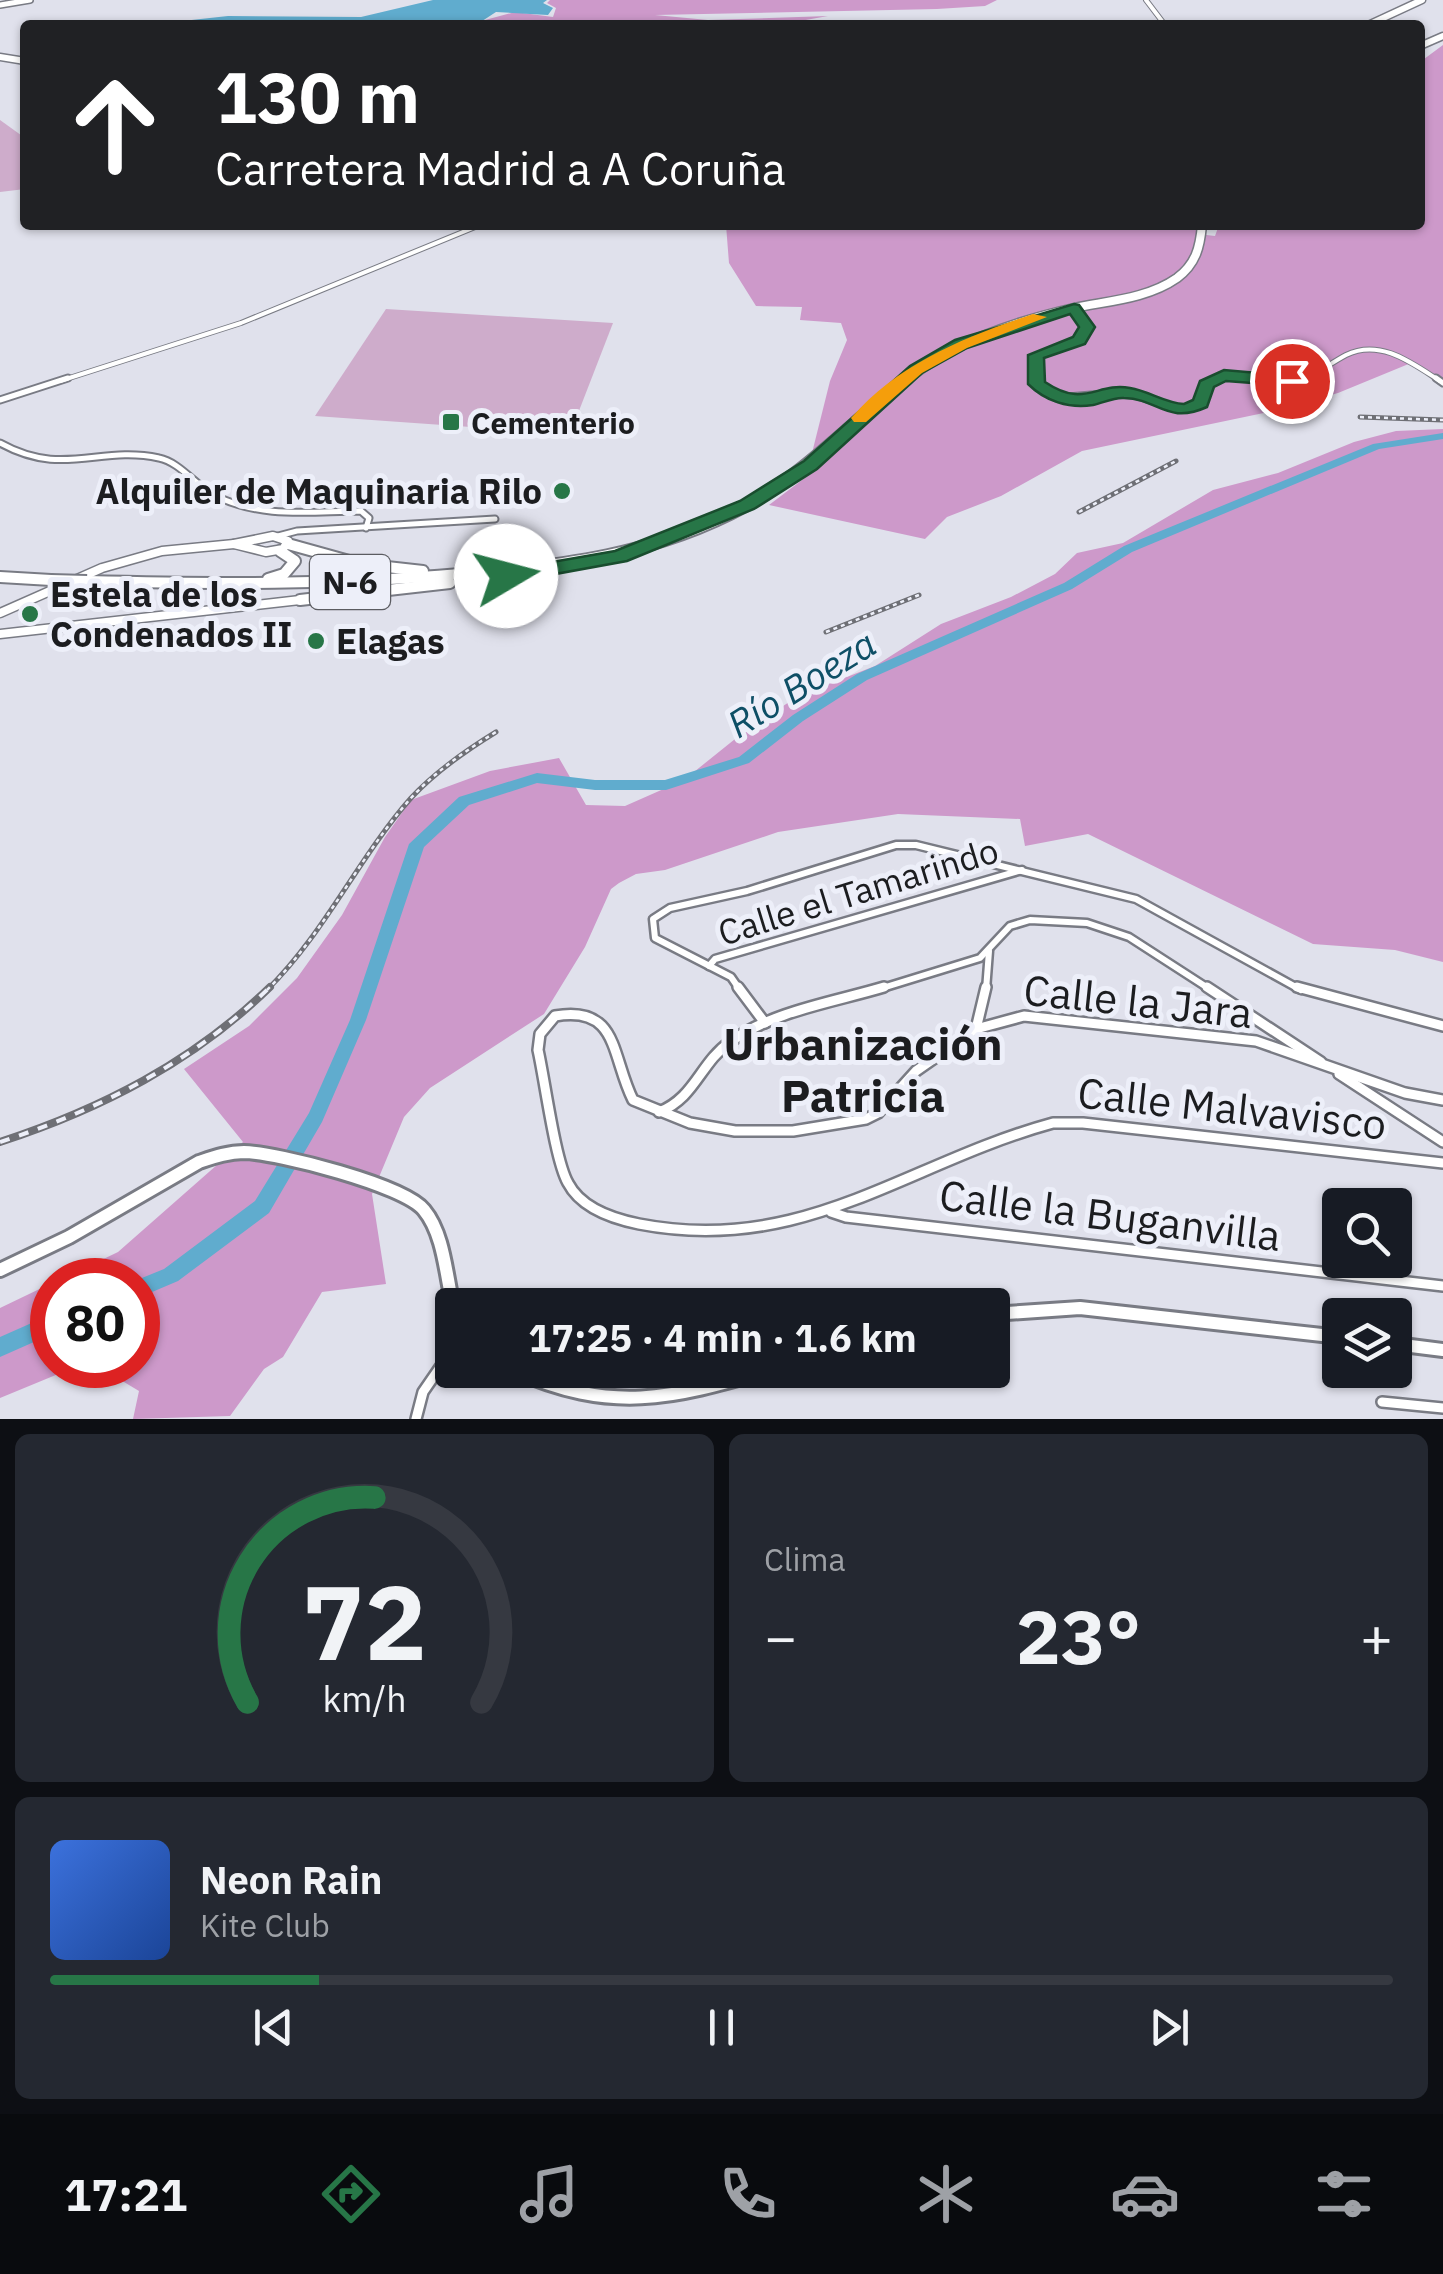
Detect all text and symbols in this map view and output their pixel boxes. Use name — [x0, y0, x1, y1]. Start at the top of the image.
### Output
text: 130 m — [215, 51, 420, 142]
icon: ahead — [50, 60, 180, 190]
text: Carretera Madrid a A Coruña — [215, 139, 786, 197]
pin — [1250, 339, 1335, 424]
icon: arrive — [1265, 354, 1320, 409]
place label: Cementerio — [471, 403, 635, 442]
marker: Cementerio — [440, 411, 462, 433]
place label: Alquiler de Maquinaria Rilo — [96, 468, 542, 514]
marker: Alquiler de Maquinaria Rilo — [551, 480, 573, 502]
position arrow — [454, 524, 558, 628]
road number: N-6 — [310, 555, 390, 609]
place label: Estela de los Condenados II — [50, 571, 292, 657]
marker: Estela de los Condenados II — [19, 603, 41, 625]
place label: Elagas — [336, 618, 445, 664]
water label: Río Boeza — [717, 618, 885, 748]
marker: Elagas — [305, 630, 327, 652]
street label: Calle el Tamarindo — [712, 827, 1004, 955]
street label: Calle la Jara — [1021, 962, 1255, 1040]
district label: Urbanización Patricia — [723, 1014, 1003, 1124]
street label: Calle Malvavisco — [1075, 1064, 1389, 1152]
street label: Calle la Buganvilla — [936, 1167, 1284, 1263]
map controls — [1322, 1188, 1412, 1388]
button: search — [1322, 1188, 1412, 1278]
speed limit sign: 80 — [30, 1258, 160, 1388]
button: layers — [1322, 1298, 1412, 1388]
text: 17:25 · 4 min · 1.6 km — [528, 1313, 917, 1362]
text: Clima — [764, 1538, 846, 1580]
text: 72 — [302, 1553, 427, 1689]
text: 23° — [1016, 1587, 1141, 1685]
text: − — [764, 1601, 797, 1672]
text: + — [1360, 1601, 1393, 1672]
text: km/h — [322, 1675, 407, 1722]
text: Neon Rain — [200, 1855, 382, 1904]
text: Kite Club — [200, 1904, 330, 1946]
icon: previous — [246, 2000, 301, 2055]
icon: pause — [694, 2000, 749, 2055]
icon: next — [1142, 2000, 1197, 2055]
icon: directions — [316, 2159, 386, 2229]
icon: music — [514, 2159, 584, 2229]
icon: phone — [713, 2159, 783, 2229]
icon: climate — [911, 2159, 981, 2229]
icon: car — [1110, 2159, 1180, 2229]
icon: filters — [1309, 2159, 1379, 2229]
text: 17:21 — [64, 2165, 187, 2223]

